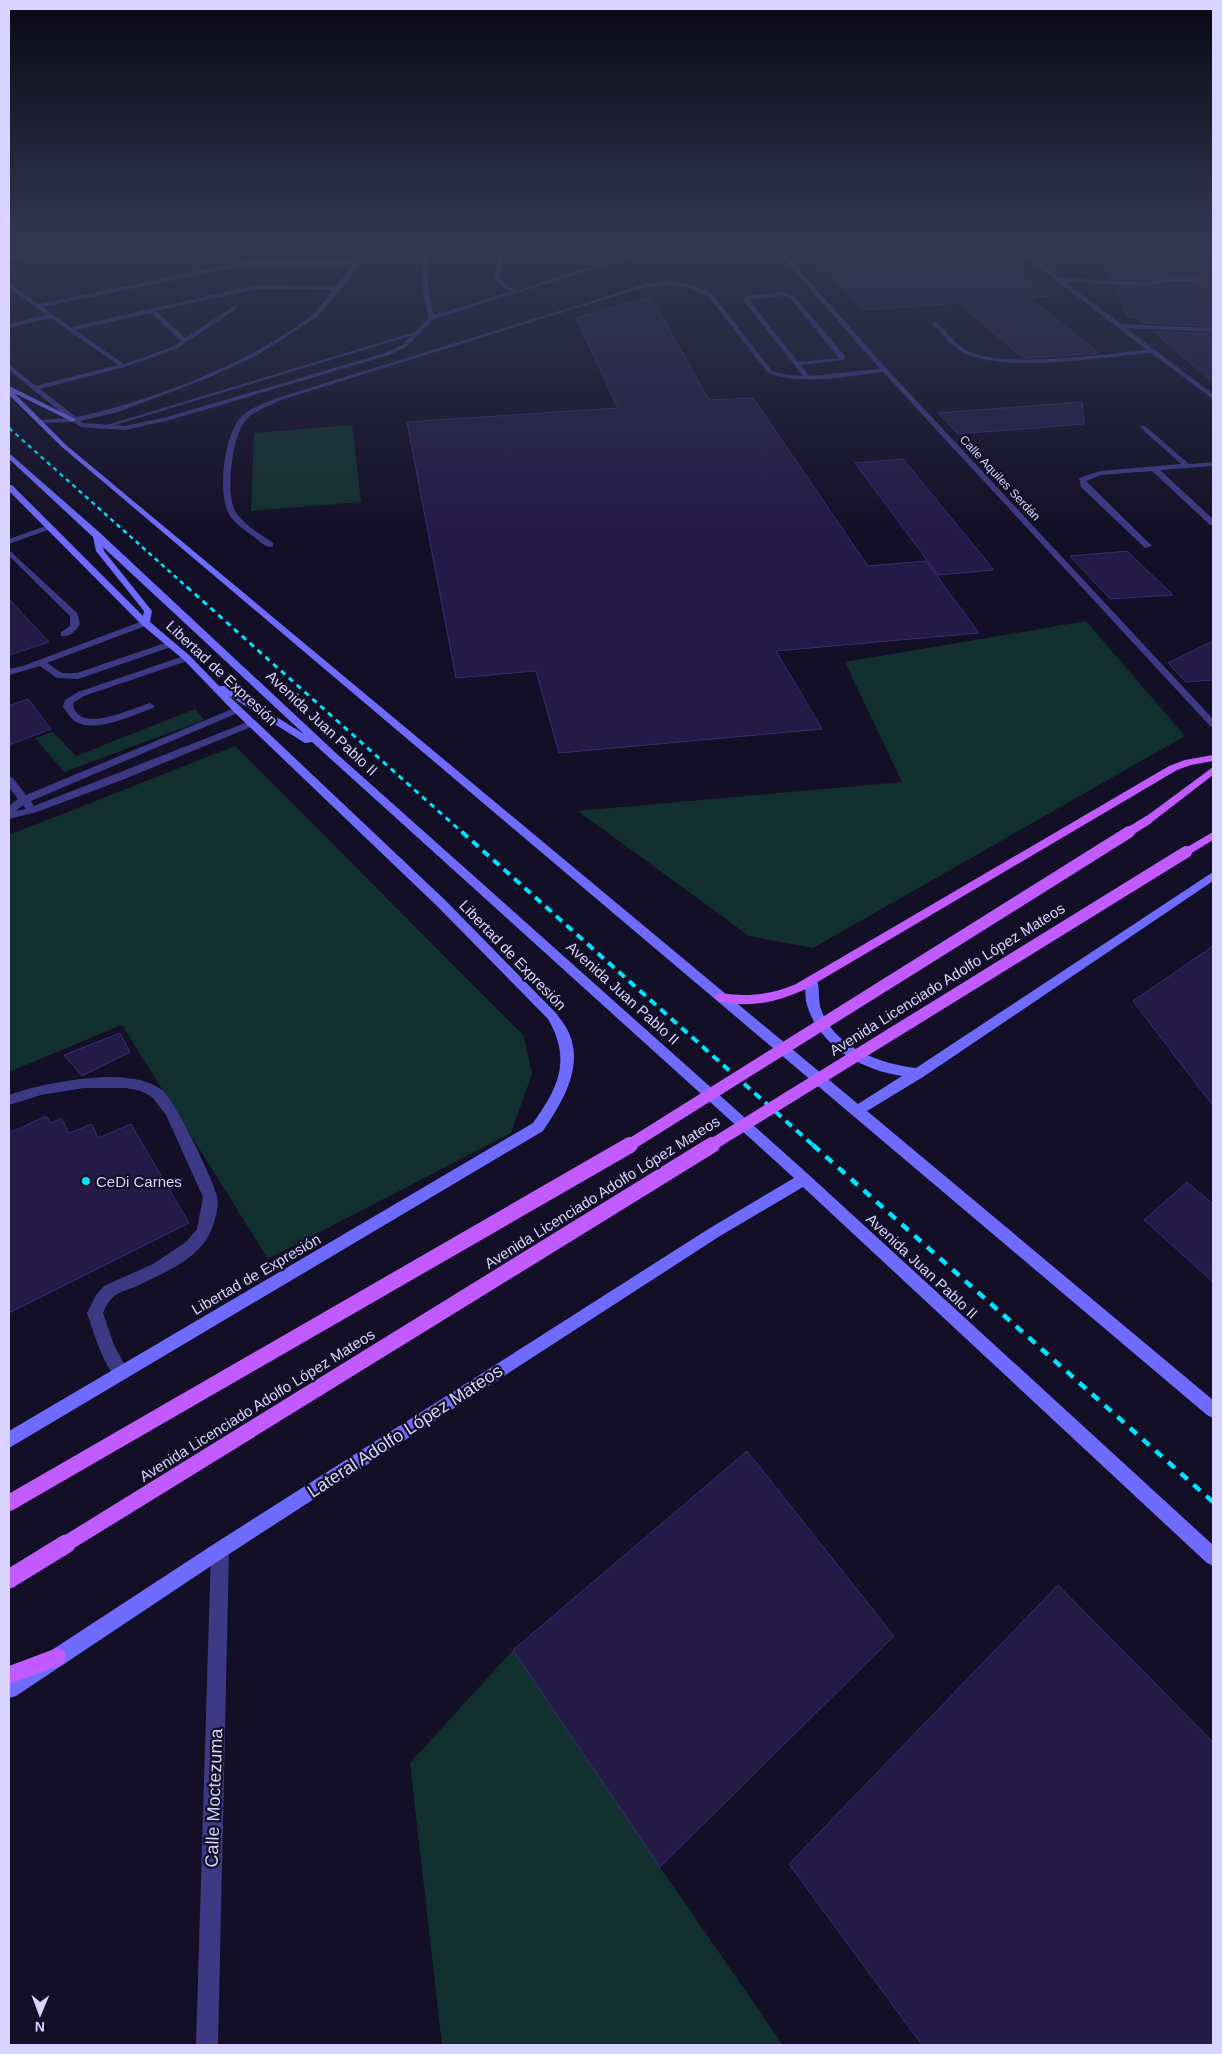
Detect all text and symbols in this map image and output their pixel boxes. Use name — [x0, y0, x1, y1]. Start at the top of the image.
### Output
street label: Calle Aquiles Serdán — [957, 432, 1043, 524]
street label: Libertad de Expresión — [163, 617, 281, 729]
street label: Avenida Juan Pablo II — [263, 667, 381, 779]
street label: Libertad de Expresión — [456, 897, 570, 1013]
street label: Avenida Licenciado Adolfo López Mateos — [826, 899, 1068, 1059]
street label: Avenida Juan Pablo II — [563, 938, 683, 1048]
street label: Avenida Licenciado Adolfo López Mateos — [481, 1112, 723, 1272]
place label: CeDi Carnes — [96, 1173, 182, 1190]
marker: CeDi Carnes — [80, 1175, 92, 1187]
street label: Avenida Juan Pablo II — [863, 1210, 981, 1322]
street label: Libertad de Expresión — [189, 1230, 323, 1318]
street label: Avenida Licenciado Adolfo López Mateos — [136, 1325, 378, 1485]
street label: Lateral Adolfo López Mateos — [304, 1360, 506, 1502]
street label: Calle Moctezuma — [202, 1727, 226, 1868]
north arrow — [15, 1989, 65, 2039]
text: N — [35, 2019, 45, 2035]

